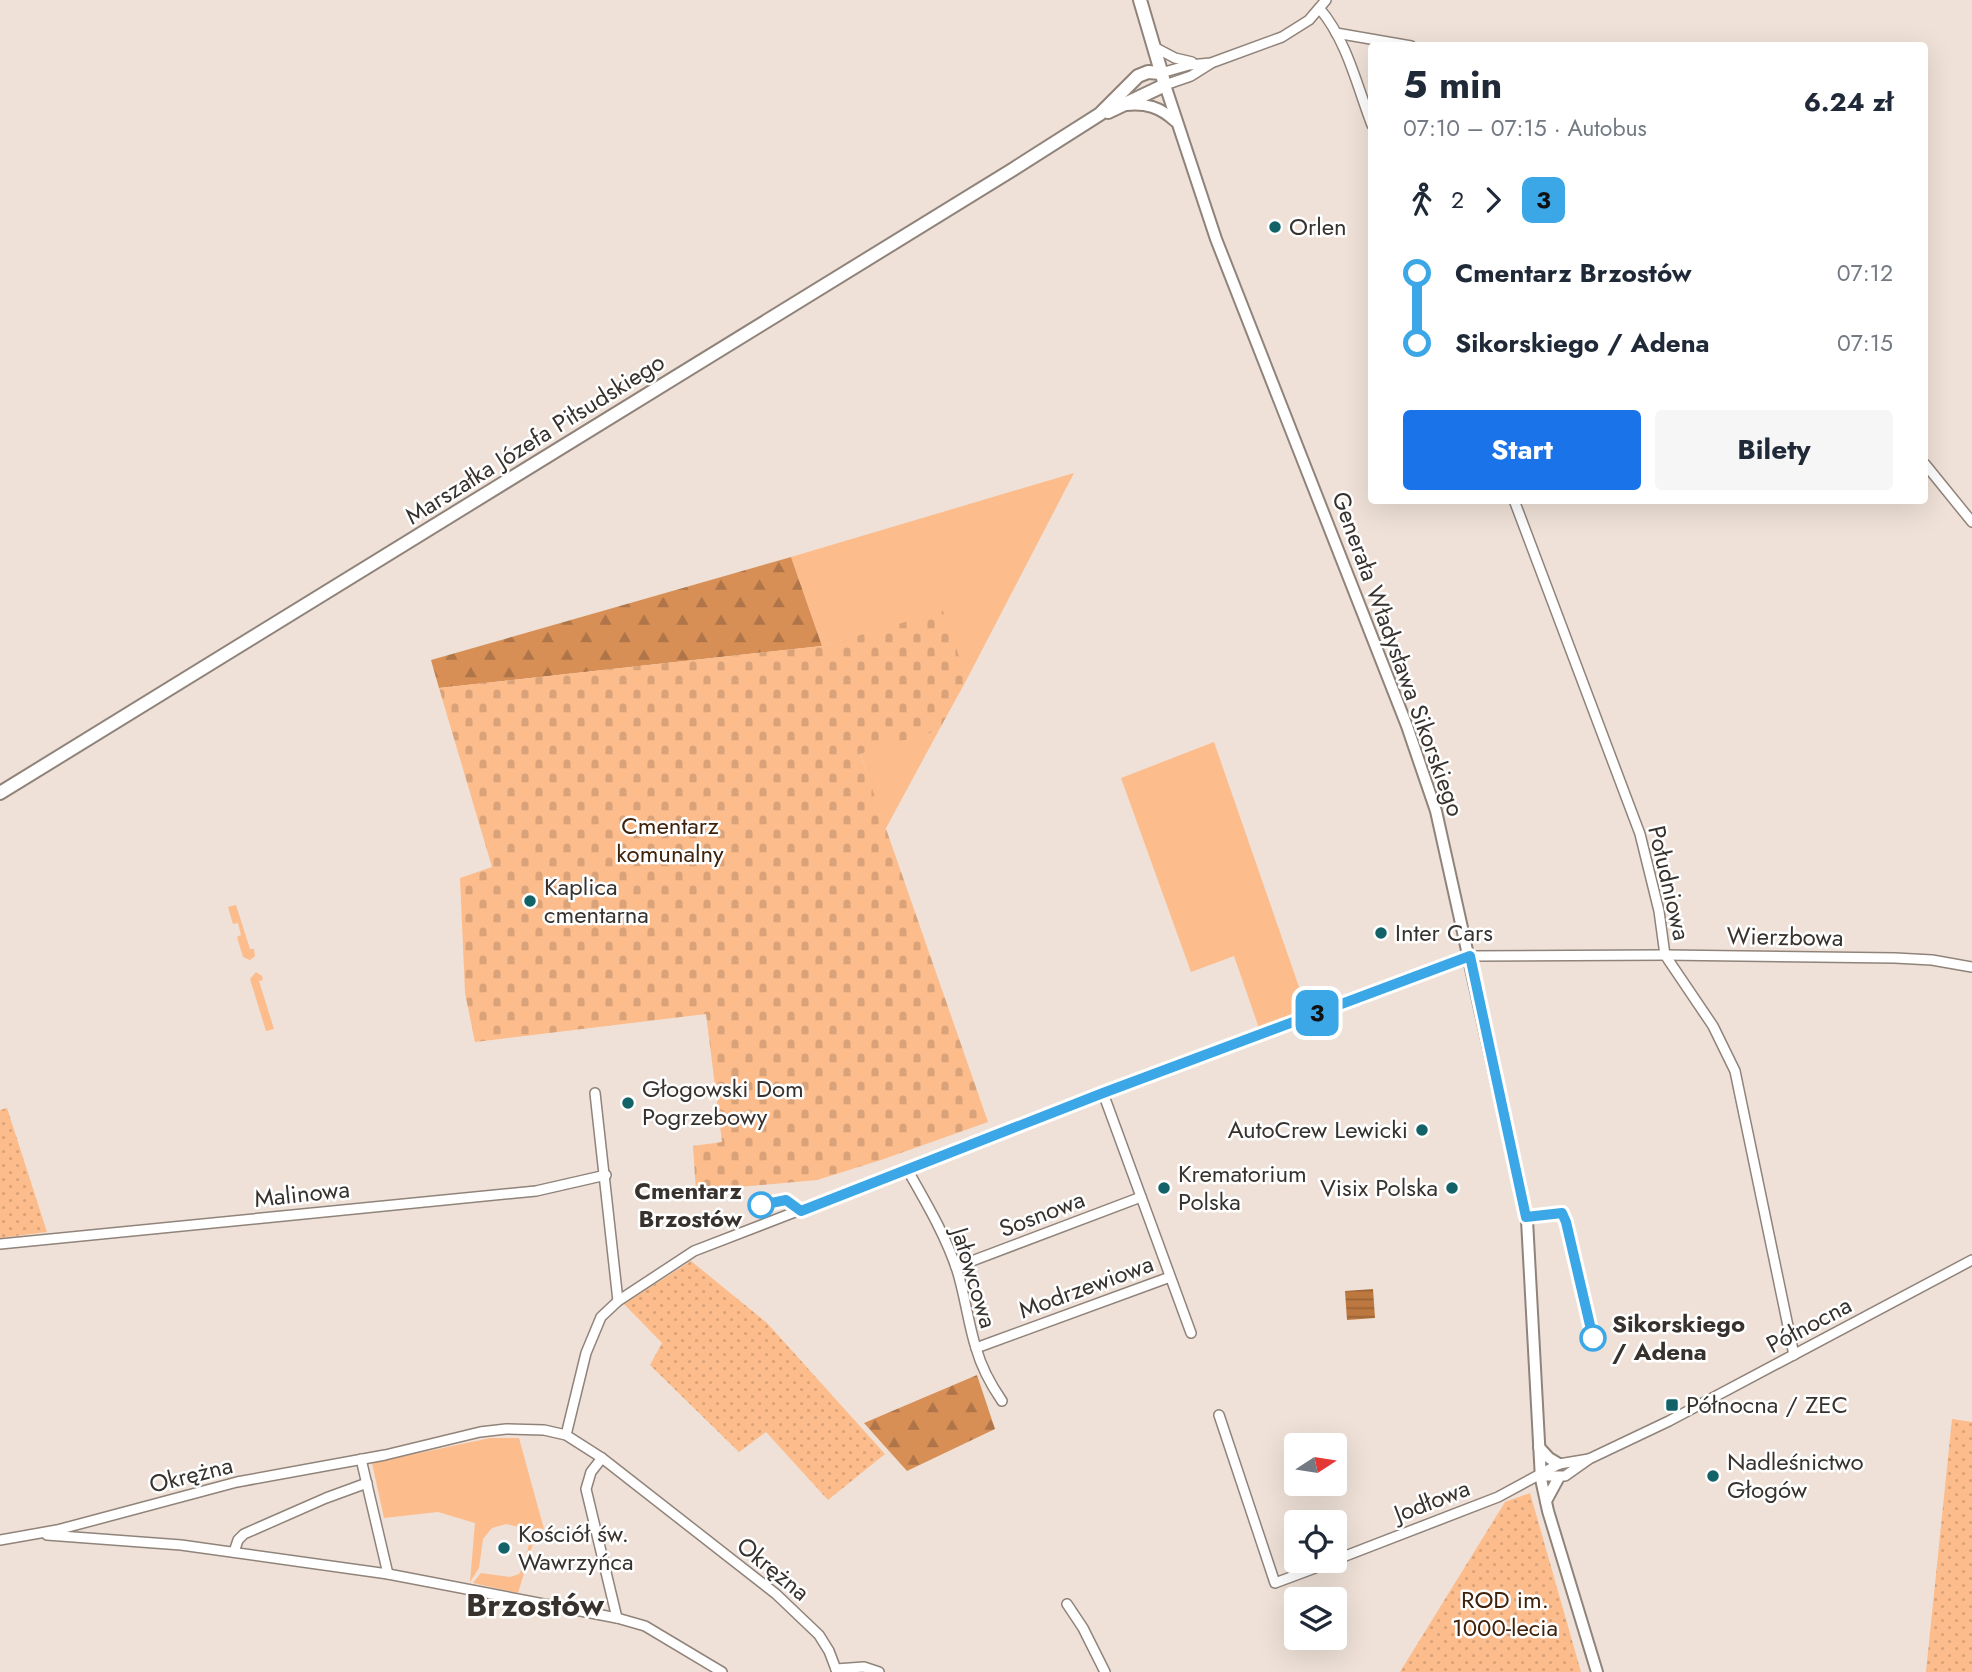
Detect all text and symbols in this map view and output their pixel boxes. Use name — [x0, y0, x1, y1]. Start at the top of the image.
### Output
text: 5 min — [1403, 57, 1502, 112]
text: 6.24 zł — [1804, 83, 1893, 121]
text: 07:10 – 07:15 · Autobus — [1403, 111, 1647, 145]
icon: walk — [1403, 181, 1441, 219]
icon: forward — [1474, 181, 1512, 219]
text: 3 — [1536, 182, 1551, 217]
text: 2 — [1451, 183, 1464, 217]
place label: Orlen — [1289, 209, 1347, 244]
marker: Orlen — [1267, 219, 1283, 235]
text: Cmentarz Brzostów — [1455, 254, 1692, 292]
text: 07:12 — [1837, 256, 1893, 290]
text: Sikorskiego / Adena — [1455, 324, 1710, 362]
text: 07:15 — [1837, 326, 1893, 360]
street label: Marszałka Józefa Piłsudskiego — [398, 344, 671, 533]
button: Start — [1403, 410, 1641, 490]
button: Bilety — [1655, 410, 1893, 490]
street label: Generała Władysława Sikorskiego — [1323, 487, 1474, 821]
park label: Cmentarz komunalny — [616, 808, 724, 871]
street label: Południowa — [1639, 822, 1700, 944]
place label: Kaplica cmentarna — [544, 869, 649, 932]
marker: Kaplica cmentarna — [522, 893, 538, 909]
place label: Inter Cars — [1395, 915, 1493, 950]
street label: Wierzbowa — [1726, 918, 1844, 955]
marker: Inter Cars — [1373, 925, 1389, 941]
line badge: 3 — [1294, 990, 1340, 1036]
text: 3 — [1310, 995, 1324, 1030]
place label: Głogowski Dom Pogrzebowy — [642, 1071, 804, 1134]
marker: Głogowski Dom Pogrzebowy — [620, 1095, 636, 1111]
place label: AutoCrew Lewicki — [1228, 1112, 1408, 1147]
marker: AutoCrew Lewicki — [1414, 1122, 1430, 1138]
place label: Krematorium Polska — [1178, 1156, 1307, 1219]
place label: Visix Polska — [1320, 1170, 1438, 1205]
street label: Malinowa — [252, 1171, 351, 1216]
place label: Cmentarz Brzostów — [634, 1173, 743, 1236]
marker: Krematorium Polska — [1156, 1180, 1172, 1196]
marker: Visix Polska — [1444, 1180, 1460, 1196]
street label: Sosnowa — [994, 1181, 1090, 1246]
marker: Cmentarz Brzostów — [748, 1192, 774, 1218]
street label: Jałowcowa — [942, 1220, 1006, 1333]
street label: Modrzewiowa — [1014, 1246, 1158, 1327]
street label: Północna — [1760, 1287, 1858, 1362]
place label: Sikorskiego / Adena — [1612, 1306, 1745, 1369]
marker: Sikorskiego / Adena — [1580, 1325, 1606, 1351]
place label: Północna / ZEC — [1686, 1387, 1848, 1422]
marker: Północna / ZEC — [1664, 1397, 1680, 1413]
north arrow — [1284, 1433, 1348, 1496]
map controls — [1284, 1433, 1347, 1650]
place label: Nadleśnictwo Głogów — [1727, 1444, 1864, 1507]
street label: Okrężna — [145, 1447, 236, 1502]
marker: Nadleśnictwo Głogów — [1705, 1468, 1721, 1484]
street label: Jodłowa — [1386, 1470, 1475, 1532]
button: locate — [1284, 1510, 1347, 1573]
place label: Kościół św. Wawrzyńca — [518, 1516, 634, 1579]
street label: Okrężna — [729, 1528, 817, 1609]
marker: Kościół św. Wawrzyńca — [496, 1540, 512, 1556]
district label: Brzostów — [466, 1582, 605, 1628]
park label: ROD im. 1000-lecia — [1452, 1582, 1558, 1645]
button: layers — [1284, 1587, 1347, 1650]

